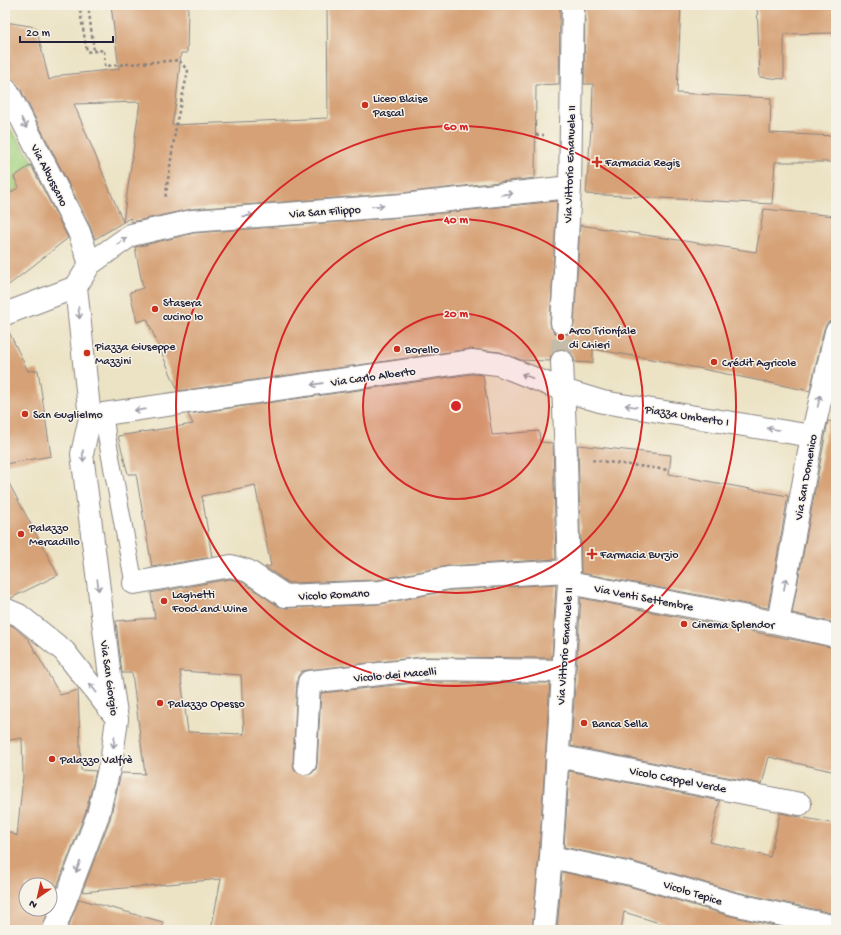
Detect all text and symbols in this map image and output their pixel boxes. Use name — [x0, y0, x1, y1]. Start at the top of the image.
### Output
scale bar — [20, 18, 113, 44]
text: 20 m — [26, 27, 51, 41]
place label: Liceo Blaise Pascal — [372, 93, 429, 121]
marker: Liceo Blaise Pascal — [360, 100, 370, 110]
street label: Via Vittorio Emanuele II — [562, 105, 580, 224]
one-way arrow — [21, 116, 28, 128]
text: 60 m — [444, 121, 469, 135]
street label: Via Albussano — [26, 142, 70, 209]
marker: Farmacia Regis — [592, 157, 602, 167]
place label: Farmacia Regis — [604, 157, 680, 171]
one-way arrow — [500, 190, 513, 197]
one-way arrow — [371, 203, 384, 210]
street label: Via San Filippo — [288, 204, 361, 223]
one-way arrow — [241, 213, 254, 220]
text: 40 m — [443, 214, 468, 228]
one-way arrow — [117, 237, 128, 245]
place label: Stasera cucino Io — [163, 297, 203, 325]
marker: Stasera cucino Io — [150, 304, 160, 314]
one-way arrow — [75, 306, 83, 319]
text: 20 m — [444, 308, 469, 322]
place label: Arco Trionfale di Chieri — [569, 325, 637, 353]
marker: Arco Trionfale di Chieri — [556, 332, 566, 342]
place label: Piazza Giuseppe Mazzini — [94, 341, 176, 369]
marker: Borello — [392, 344, 402, 354]
place label: Borello — [404, 344, 439, 358]
marker: Piazza Giuseppe Mazzini — [82, 348, 92, 358]
marker: Crédit Agricole — [709, 357, 719, 367]
place label: Crédit Agricole — [722, 357, 797, 371]
street label: Via Carlo Alberto — [329, 365, 417, 391]
one-way arrow — [521, 371, 533, 379]
one-way arrow — [311, 380, 324, 388]
one-way arrow — [816, 395, 824, 408]
centre of rings — [449, 399, 463, 413]
one-way arrow — [625, 402, 638, 410]
street label: Piazza Umberto I — [643, 403, 730, 431]
one-way arrow — [134, 406, 147, 414]
marker: San Guglielmo — [20, 409, 30, 419]
place label: San Guglielmo — [33, 409, 103, 423]
one-way arrow — [767, 425, 780, 433]
street label: Via San Domenico — [792, 433, 821, 522]
one-way arrow — [80, 449, 87, 462]
place label: Palazzo Mercadillo — [28, 522, 80, 550]
marker: Palazzo Mercadillo — [16, 529, 26, 539]
marker: Farmacia Burzio — [587, 549, 597, 559]
place label: Farmacia Burzio — [599, 549, 679, 563]
one-way arrow — [94, 578, 102, 591]
one-way arrow — [782, 578, 790, 591]
street label: Via Venti Settembre — [592, 582, 695, 616]
street label: Vicolo Romano — [297, 587, 370, 605]
street label: Via Vittorio Emanuele II — [555, 587, 577, 706]
place label: Laghetti Food and Wine — [171, 589, 248, 617]
marker: Laghetti Food and Wine — [159, 596, 169, 606]
marker: Cinema Splendor — [679, 619, 689, 629]
place label: Cinema Splendor — [692, 619, 776, 633]
street label: Via San Giorgio — [96, 639, 120, 717]
street label: Vicolo dei Macelli — [352, 665, 438, 687]
one-way arrow — [88, 682, 97, 693]
marker: Palazzo Opesso — [155, 698, 165, 708]
place label: Palazzo Opesso — [167, 698, 245, 712]
marker: Banca Sella — [579, 718, 589, 728]
place label: Banca Sella — [591, 718, 648, 732]
one-way arrow — [110, 735, 118, 748]
marker: Palazzo Valfrè — [47, 754, 57, 764]
place label: Palazzo Valfrè — [59, 754, 133, 768]
street label: Vicolo Cappel Verde — [627, 765, 728, 797]
one-way arrow — [74, 860, 82, 872]
north arrow — [18, 877, 58, 917]
street label: Vicolo Tepice — [660, 878, 724, 910]
text: N — [27, 897, 40, 911]

